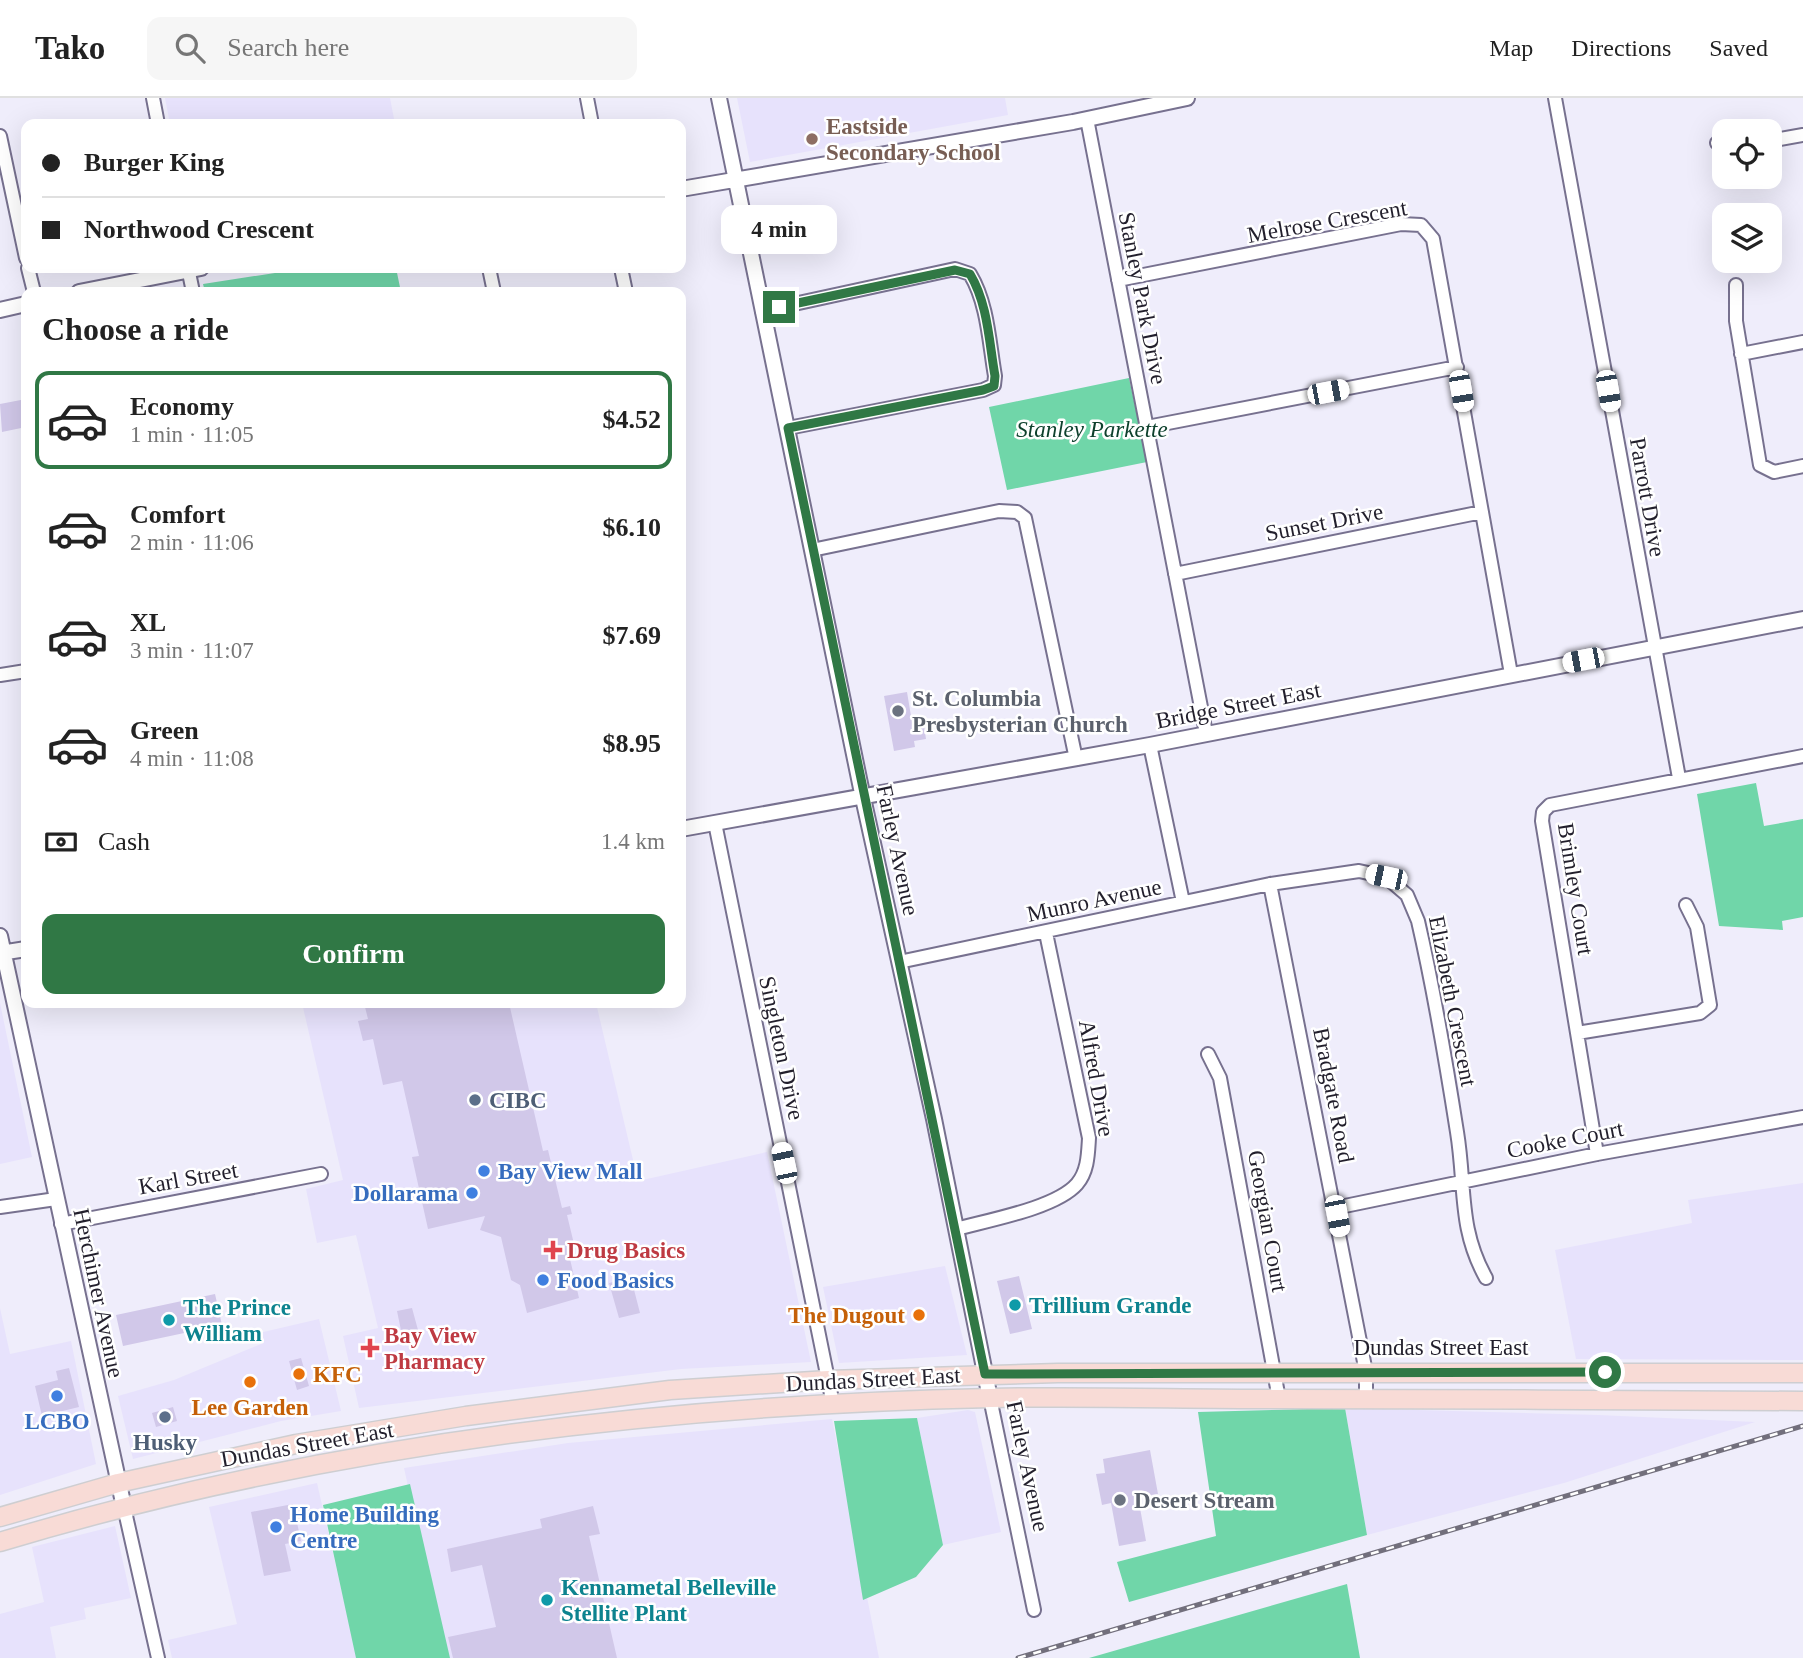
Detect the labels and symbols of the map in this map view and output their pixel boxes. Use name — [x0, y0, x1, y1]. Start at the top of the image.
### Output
place label: Eastside Secondary School — [826, 114, 1000, 165]
marker: Eastside Secondary School — [804, 131, 820, 147]
street label: Melrose Crescent — [1245, 195, 1409, 248]
callout: 4 min — [721, 206, 837, 254]
street label: Stanley Park Drive — [1114, 210, 1171, 386]
route end — [763, 291, 795, 323]
car — [1448, 368, 1475, 414]
car — [1595, 368, 1622, 414]
car — [1306, 378, 1351, 406]
park label: Stanley Parkette — [1016, 417, 1168, 442]
street label: Parrott Drive — [1625, 435, 1670, 559]
street label: Sunset Drive — [1263, 499, 1385, 546]
car — [1561, 646, 1606, 674]
street label: Bridge Street East — [1154, 677, 1323, 734]
place label: St. Columbia Presbysterian Church — [912, 686, 1128, 737]
marker: St. Columbia Presbysterian Church — [890, 703, 906, 719]
street label: Farley Avenue — [871, 782, 924, 918]
street label: Brimley Court — [1553, 821, 1598, 958]
car — [1364, 862, 1409, 892]
street label: Munro Avenue — [1025, 874, 1164, 927]
street label: Elizabeth Crescent — [1424, 914, 1481, 1089]
street label: Singleton Drive — [754, 974, 809, 1122]
street label: Alfred Drive — [1074, 1018, 1119, 1138]
street label: Bradgate Road — [1308, 1025, 1359, 1165]
place label: CIBC — [489, 1088, 547, 1113]
marker: CIBC — [467, 1092, 483, 1108]
street label: Cooke Court — [1505, 1116, 1626, 1163]
car — [770, 1140, 799, 1186]
street label: Georgian Court — [1243, 1148, 1292, 1294]
street label: Karl Street — [137, 1157, 240, 1200]
place label: Bay View Mall — [498, 1159, 642, 1184]
marker: Bay View Mall — [476, 1163, 492, 1179]
place label: Dollarama — [353, 1181, 458, 1206]
marker: Dollarama — [464, 1185, 480, 1201]
car — [1323, 1193, 1352, 1239]
street label: Herchimer Avenue — [68, 1206, 129, 1380]
place label: Drug Basics — [567, 1238, 685, 1263]
marker: Drug Basics — [545, 1242, 561, 1258]
place label: Food Basics — [557, 1268, 674, 1293]
marker: Food Basics — [535, 1272, 551, 1288]
place label: Trillium Grande — [1029, 1293, 1192, 1318]
place label: The Prince William — [183, 1295, 291, 1346]
marker: Trillium Grande — [1007, 1297, 1023, 1313]
place label: The Dugout — [788, 1303, 905, 1328]
marker: The Dugout — [911, 1307, 927, 1323]
marker: The Prince William — [161, 1312, 177, 1328]
place label: Bay View Pharmacy — [384, 1323, 485, 1374]
street label: Dundas Street East — [1353, 1335, 1529, 1360]
marker: Bay View Pharmacy — [362, 1340, 378, 1356]
route start — [1589, 1356, 1621, 1388]
place label: KFC — [313, 1362, 362, 1387]
street label: Dundas Street East — [785, 1362, 962, 1397]
marker: KFC — [291, 1366, 307, 1382]
marker: Lee Garden — [242, 1374, 258, 1390]
marker: LCBO — [49, 1388, 65, 1404]
place label: Lee Garden — [192, 1395, 309, 1420]
street label: Farley Avenue — [1001, 1398, 1054, 1534]
place label: LCBO — [24, 1409, 90, 1434]
marker: Husky — [157, 1409, 173, 1425]
street label: Dundas Street East — [219, 1417, 396, 1472]
place label: Husky — [133, 1430, 197, 1455]
place label: Desert Stream — [1134, 1488, 1275, 1513]
marker: Desert Stream — [1112, 1492, 1128, 1508]
place label: Home Building Centre — [290, 1502, 439, 1553]
marker: Home Building Centre — [268, 1519, 284, 1535]
place label: Kennametal Belleville Stellite Plant — [561, 1575, 776, 1626]
marker: Kennametal Belleville Stellite Plant — [539, 1592, 555, 1608]

